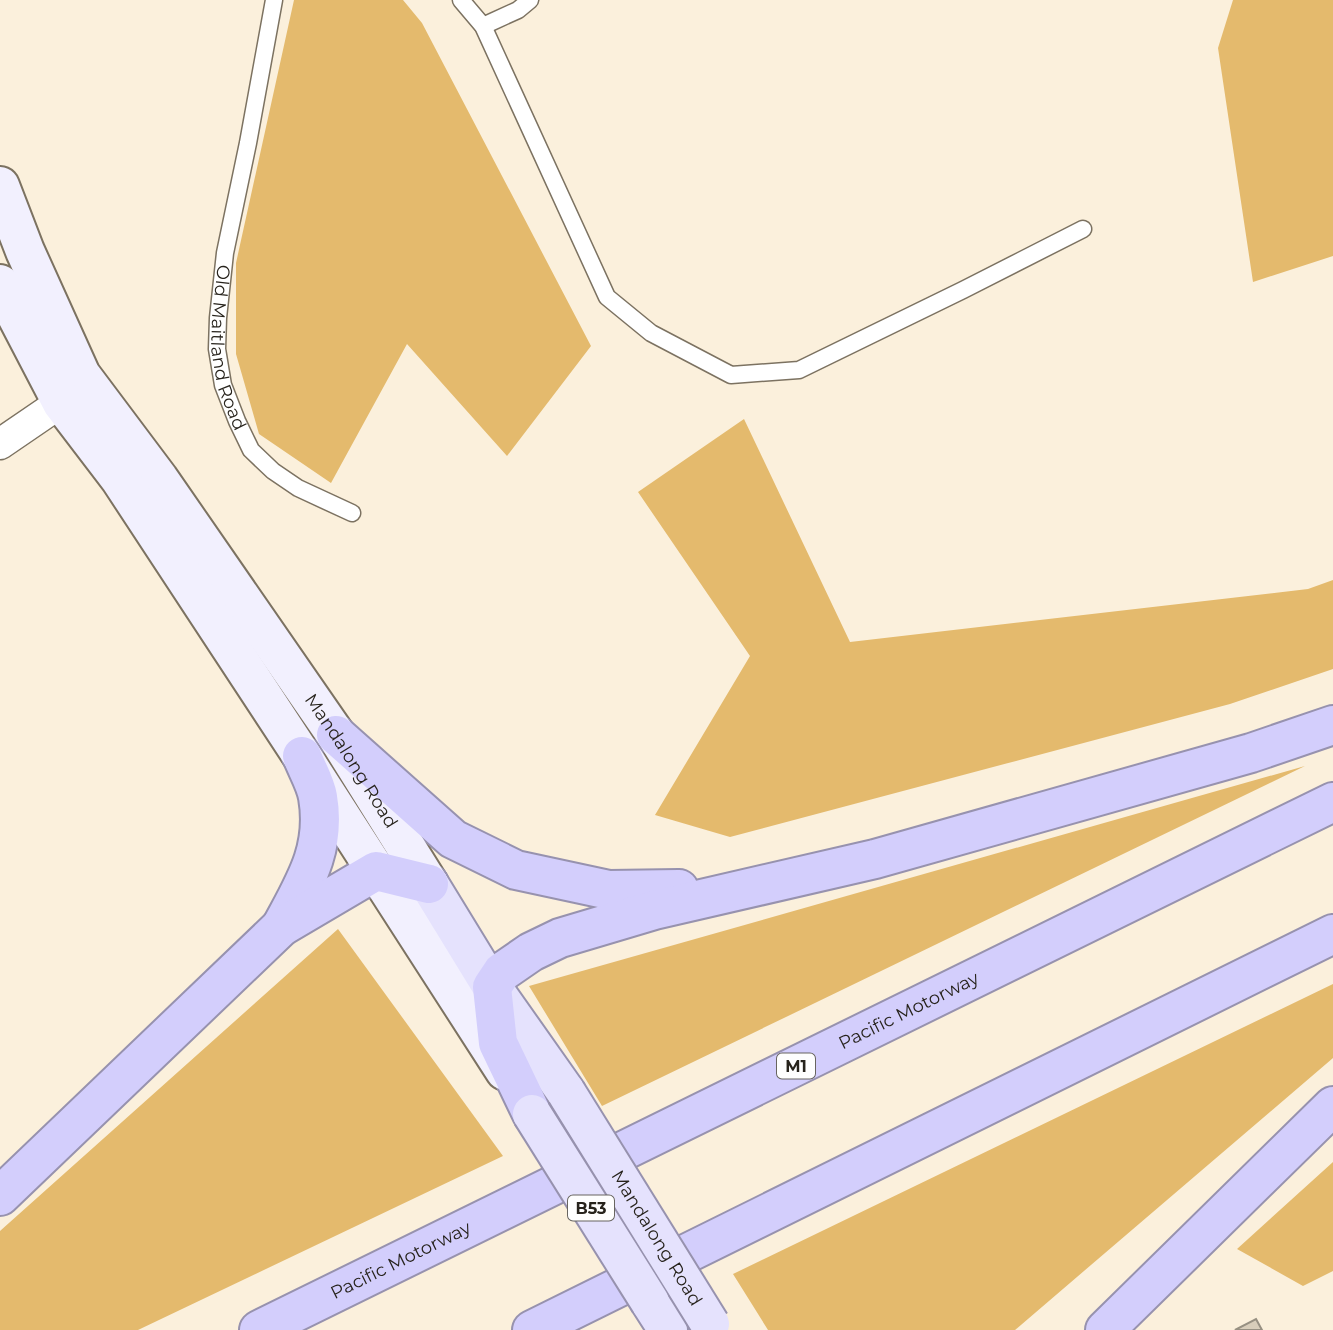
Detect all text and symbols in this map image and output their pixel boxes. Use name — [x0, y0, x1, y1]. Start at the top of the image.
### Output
street label: Old Maitland Road — [206, 264, 251, 434]
street label: Mandalong Road — [300, 690, 402, 832]
street label: Pacific Motorway — [835, 967, 983, 1054]
road number: M1 — [777, 1054, 815, 1078]
street label: Mandalong Road — [606, 1166, 707, 1310]
road number: B53 — [568, 1196, 614, 1220]
street label: Pacific Motorway — [327, 1216, 475, 1304]

